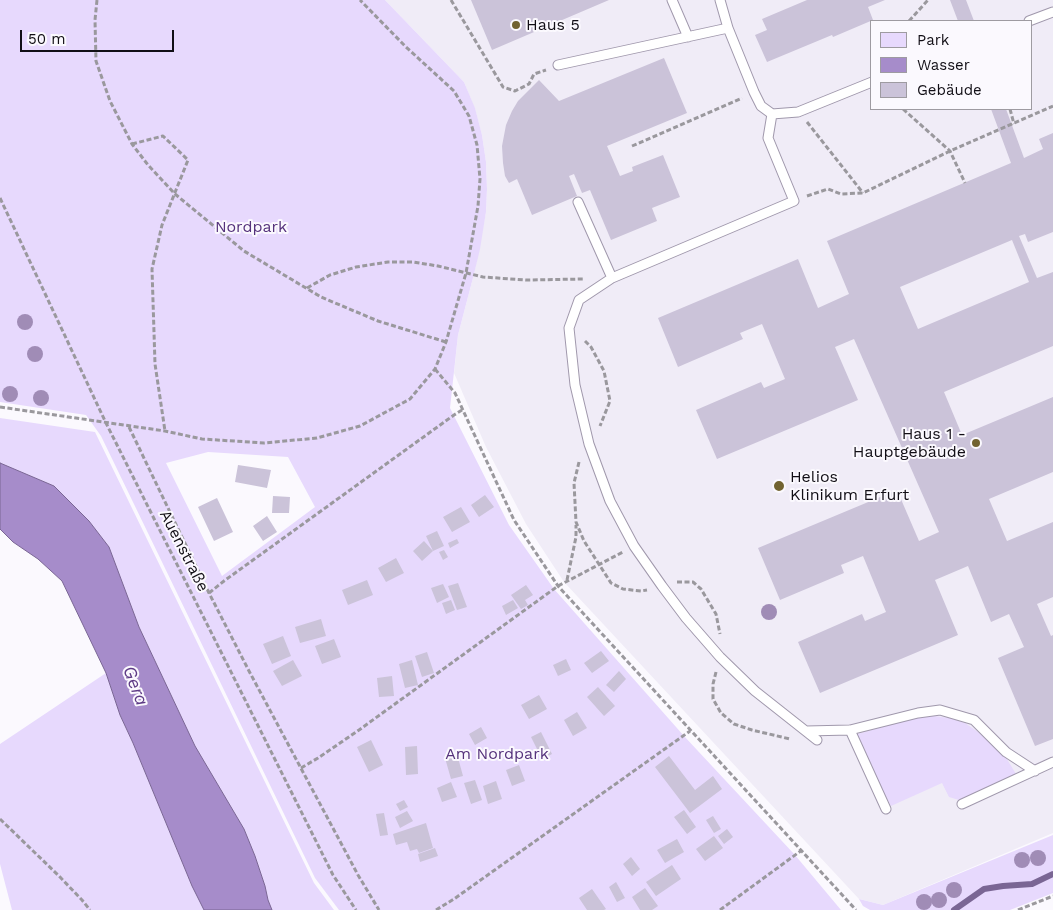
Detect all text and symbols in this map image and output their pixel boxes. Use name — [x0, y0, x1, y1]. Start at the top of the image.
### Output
place label: Haus 5 — [526, 15, 580, 35]
marker: Haus 5 — [510, 19, 522, 31]
scale bar — [22, 20, 176, 52]
legend — [870, 20, 1033, 110]
text: 50 m — [28, 30, 65, 48]
text: Park — [917, 31, 949, 49]
text: Wasser — [917, 56, 970, 74]
text: Gebäude — [917, 81, 982, 99]
park label: Nordpark — [215, 217, 287, 237]
place label: Haus 1 - Hauptgebäude — [853, 424, 966, 462]
marker: Haus 1 - Hauptgebäude — [970, 437, 982, 449]
place label: Helios Klinikum Erfurt — [790, 467, 909, 505]
marker: Helios Klinikum Erfurt — [772, 479, 786, 493]
street label: Auenstraße — [155, 507, 213, 595]
water label: Gera — [118, 663, 152, 709]
park label: Am Nordpark — [445, 744, 549, 764]

